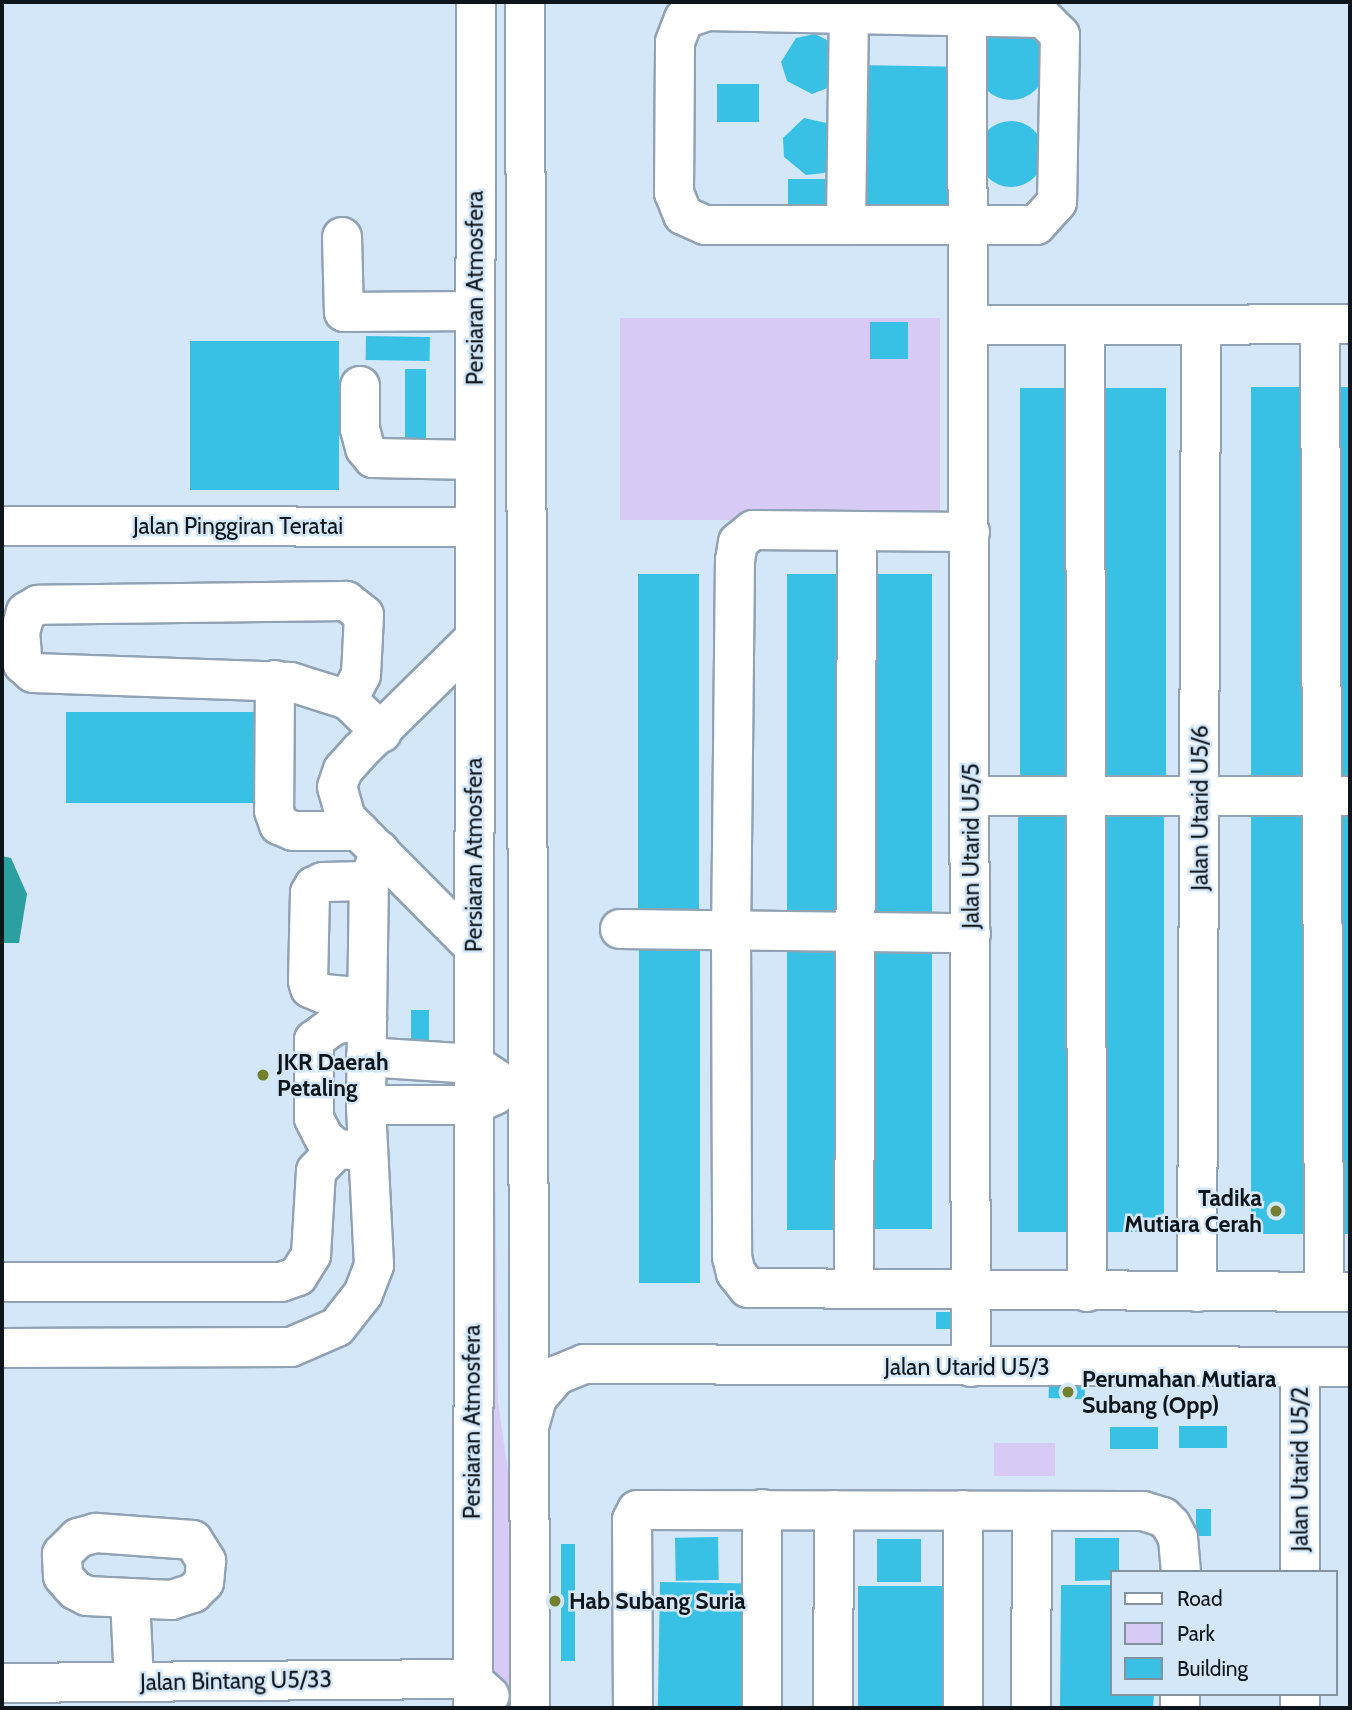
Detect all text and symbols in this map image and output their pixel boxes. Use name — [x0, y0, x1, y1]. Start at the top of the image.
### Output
street label: Persiaran Atmosfera — [461, 191, 489, 385]
street label: Jalan Pinggiran Teratai — [133, 512, 343, 540]
street label: Jalan Utarid U5/6 — [1186, 725, 1214, 891]
street label: Persiaran Atmosfera — [460, 758, 488, 952]
street label: Jalan Utarid U5/5 — [957, 763, 985, 929]
place label: JKR Daerah Petaling — [277, 1048, 389, 1102]
marker: JKR Daerah Petaling — [255, 1067, 271, 1083]
place label: Tadika Mutiara Cerah — [1124, 1184, 1262, 1238]
marker: Tadika Mutiara Cerah — [1268, 1203, 1284, 1219]
street label: Persiaran Atmosfera — [458, 1325, 486, 1519]
street label: Jalan Utarid U5/3 — [884, 1353, 1050, 1381]
place label: Perumahan Mutiara Subang (Opp) — [1082, 1365, 1276, 1419]
marker: Perumahan Mutiara Subang (Opp) — [1060, 1384, 1076, 1400]
street label: Jalan Utarid U5/2 — [1286, 1386, 1314, 1552]
legend — [1110, 1570, 1338, 1696]
text: Road — [1177, 1586, 1223, 1611]
place label: Hab Subang Suria — [569, 1587, 746, 1615]
marker: Hab Subang Suria — [547, 1593, 563, 1609]
text: Park — [1177, 1621, 1215, 1646]
text: Building — [1177, 1656, 1248, 1681]
street label: Jalan Bintang U5/33 — [140, 1666, 332, 1696]

